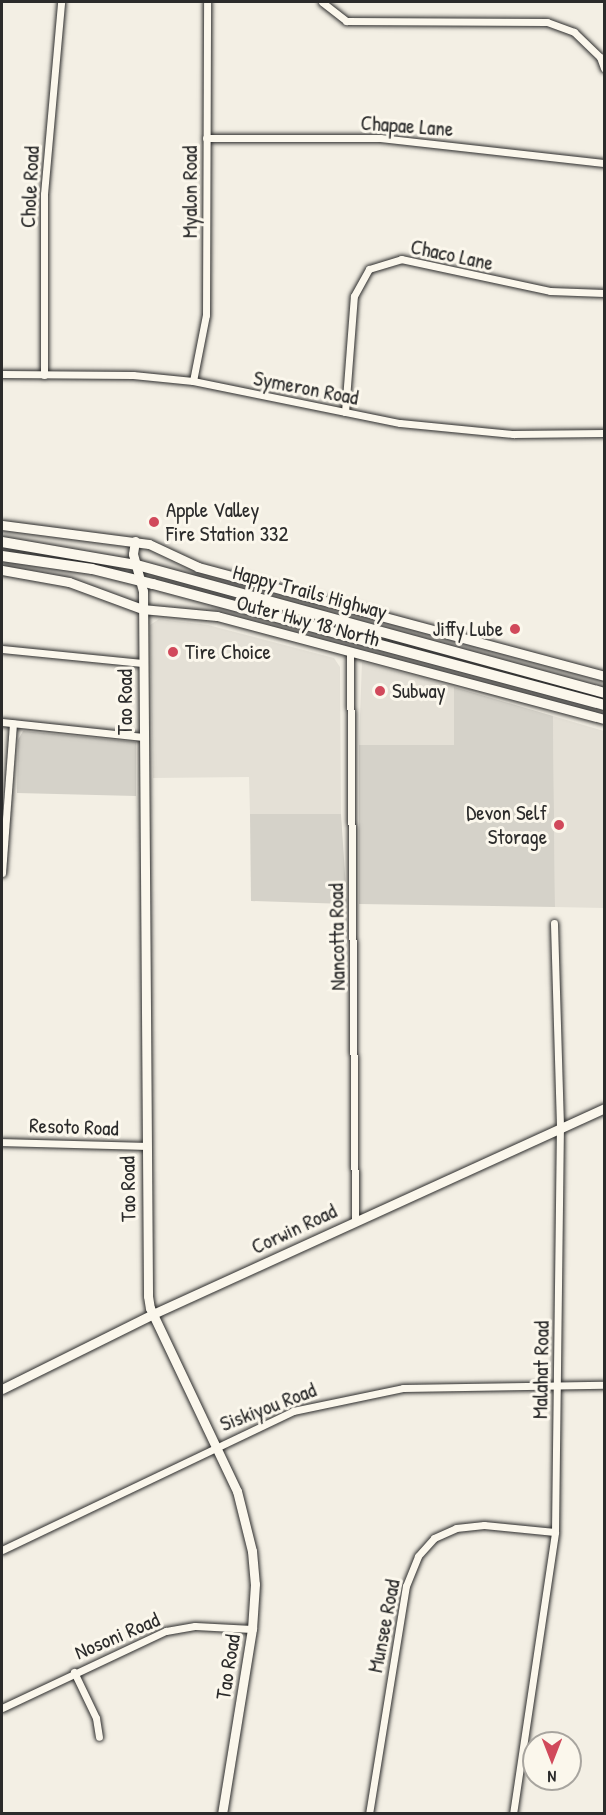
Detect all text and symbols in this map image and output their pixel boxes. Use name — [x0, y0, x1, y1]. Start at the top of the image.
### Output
street label: Chapae Lane — [360, 110, 454, 142]
street label: Chole Road — [15, 145, 45, 229]
street label: Myalon Road — [177, 146, 203, 238]
street label: Chaco Lane — [408, 234, 496, 276]
street label: Symeron Road — [251, 365, 361, 411]
place label: Apple Valley Fire Station 332 — [166, 497, 288, 547]
marker: Apple Valley Fire Station 332 — [147, 515, 161, 529]
street label: Happy Trails Highway — [230, 559, 390, 625]
street label: Outer Hwy 18 North — [234, 590, 382, 652]
place label: Jiffy Lube — [433, 616, 503, 642]
marker: Jiffy Lube — [508, 622, 522, 636]
place label: Tire Choice — [185, 639, 271, 665]
marker: Tire Choice — [166, 645, 180, 659]
street label: Tao Road — [112, 669, 138, 735]
place label: Subway — [392, 678, 446, 704]
marker: Subway — [373, 684, 387, 698]
place label: Devon Self Storage — [466, 800, 547, 850]
marker: Devon Self Storage — [552, 818, 566, 832]
street label: Nancotta Road — [323, 883, 351, 991]
street label: Resoto Road — [29, 1113, 119, 1141]
street label: Tao Road — [115, 1156, 141, 1222]
street label: Corwin Road — [247, 1198, 341, 1260]
street label: Malahat Road — [528, 1321, 554, 1419]
street label: Siskiyou Road — [216, 1377, 320, 1437]
street label: Munsee Road — [363, 1577, 405, 1675]
street label: Nosoni Road — [71, 1607, 163, 1665]
street label: Tao Road — [210, 1633, 246, 1701]
north arrow — [522, 1731, 582, 1791]
text: N — [548, 1766, 556, 1788]

